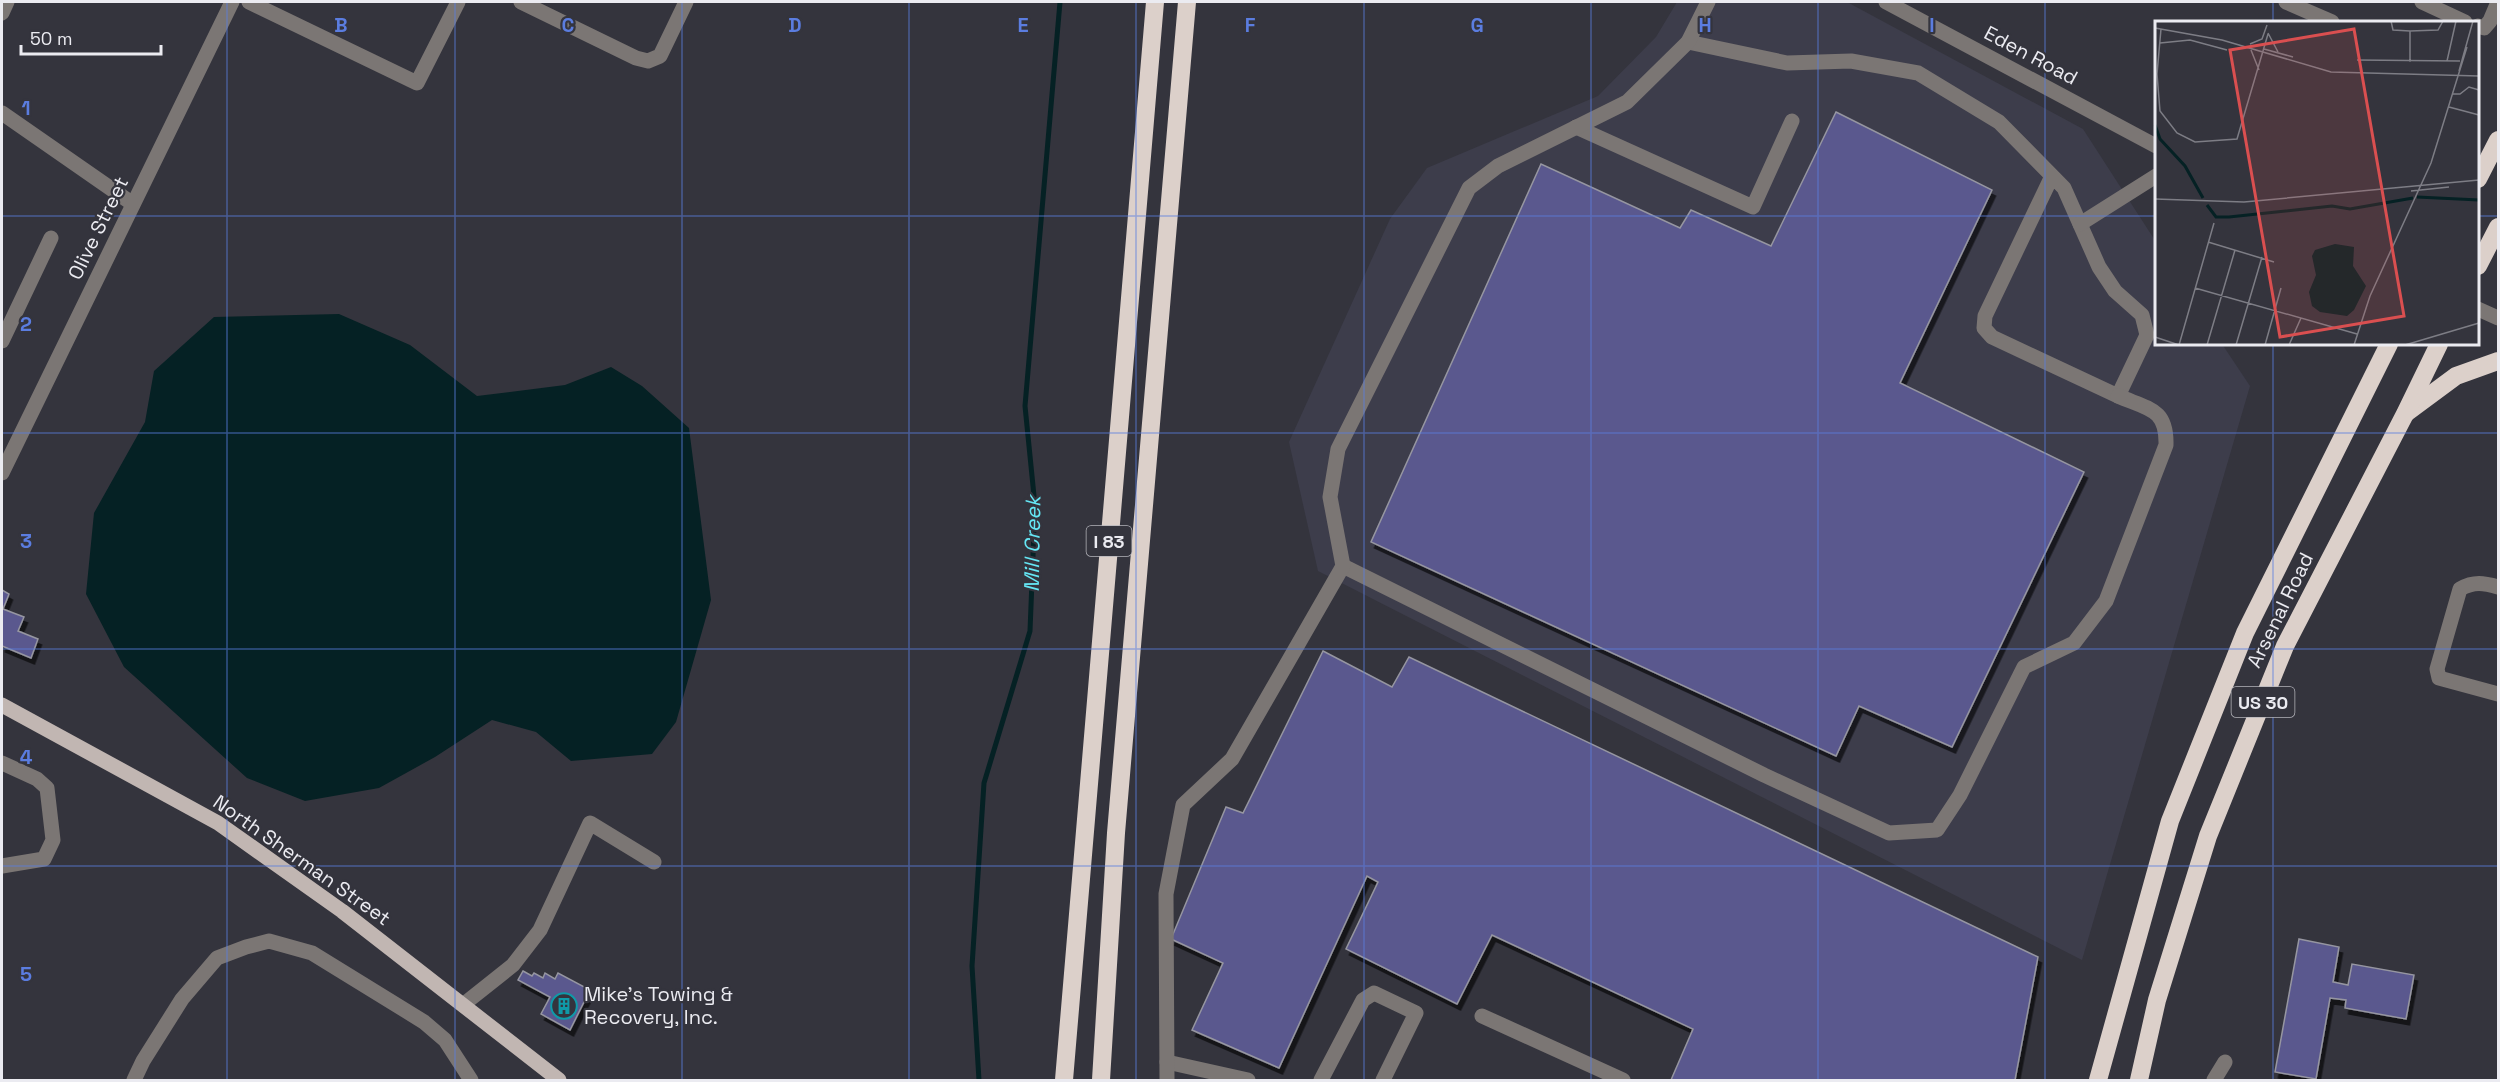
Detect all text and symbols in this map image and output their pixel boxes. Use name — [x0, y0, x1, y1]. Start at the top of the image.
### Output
text: B — [334, 12, 348, 38]
text: C — [562, 12, 575, 38]
text: D — [788, 12, 802, 38]
text: E — [1017, 12, 1029, 38]
text: F — [1245, 12, 1256, 38]
text: G — [1470, 12, 1484, 38]
text: H — [1698, 12, 1712, 38]
text: I — [1929, 12, 1935, 38]
scale bar — [21, 18, 160, 56]
street label: Eden Road — [1980, 19, 2082, 91]
inset map — [2155, 21, 2479, 345]
text: 50 m — [30, 27, 72, 50]
text: 1 — [21, 95, 31, 121]
street label: Olive Street — [62, 172, 134, 284]
text: 2 — [20, 311, 32, 337]
water label: Mill Creek — [1018, 493, 1046, 592]
road number: I 83 — [1086, 526, 1132, 556]
text: 3 — [20, 528, 32, 554]
street label: Arsenal Road — [2241, 548, 2319, 672]
road number: US 30 — [2232, 687, 2294, 717]
text: 4 — [20, 744, 33, 770]
street label: North Sherman Street — [208, 789, 396, 931]
text: 5 — [20, 961, 32, 987]
place label: Mike's Towing & Recovery, Inc. — [584, 981, 733, 1030]
building icon: Mike's Towing & Recovery, Inc. — [549, 991, 579, 1021]

